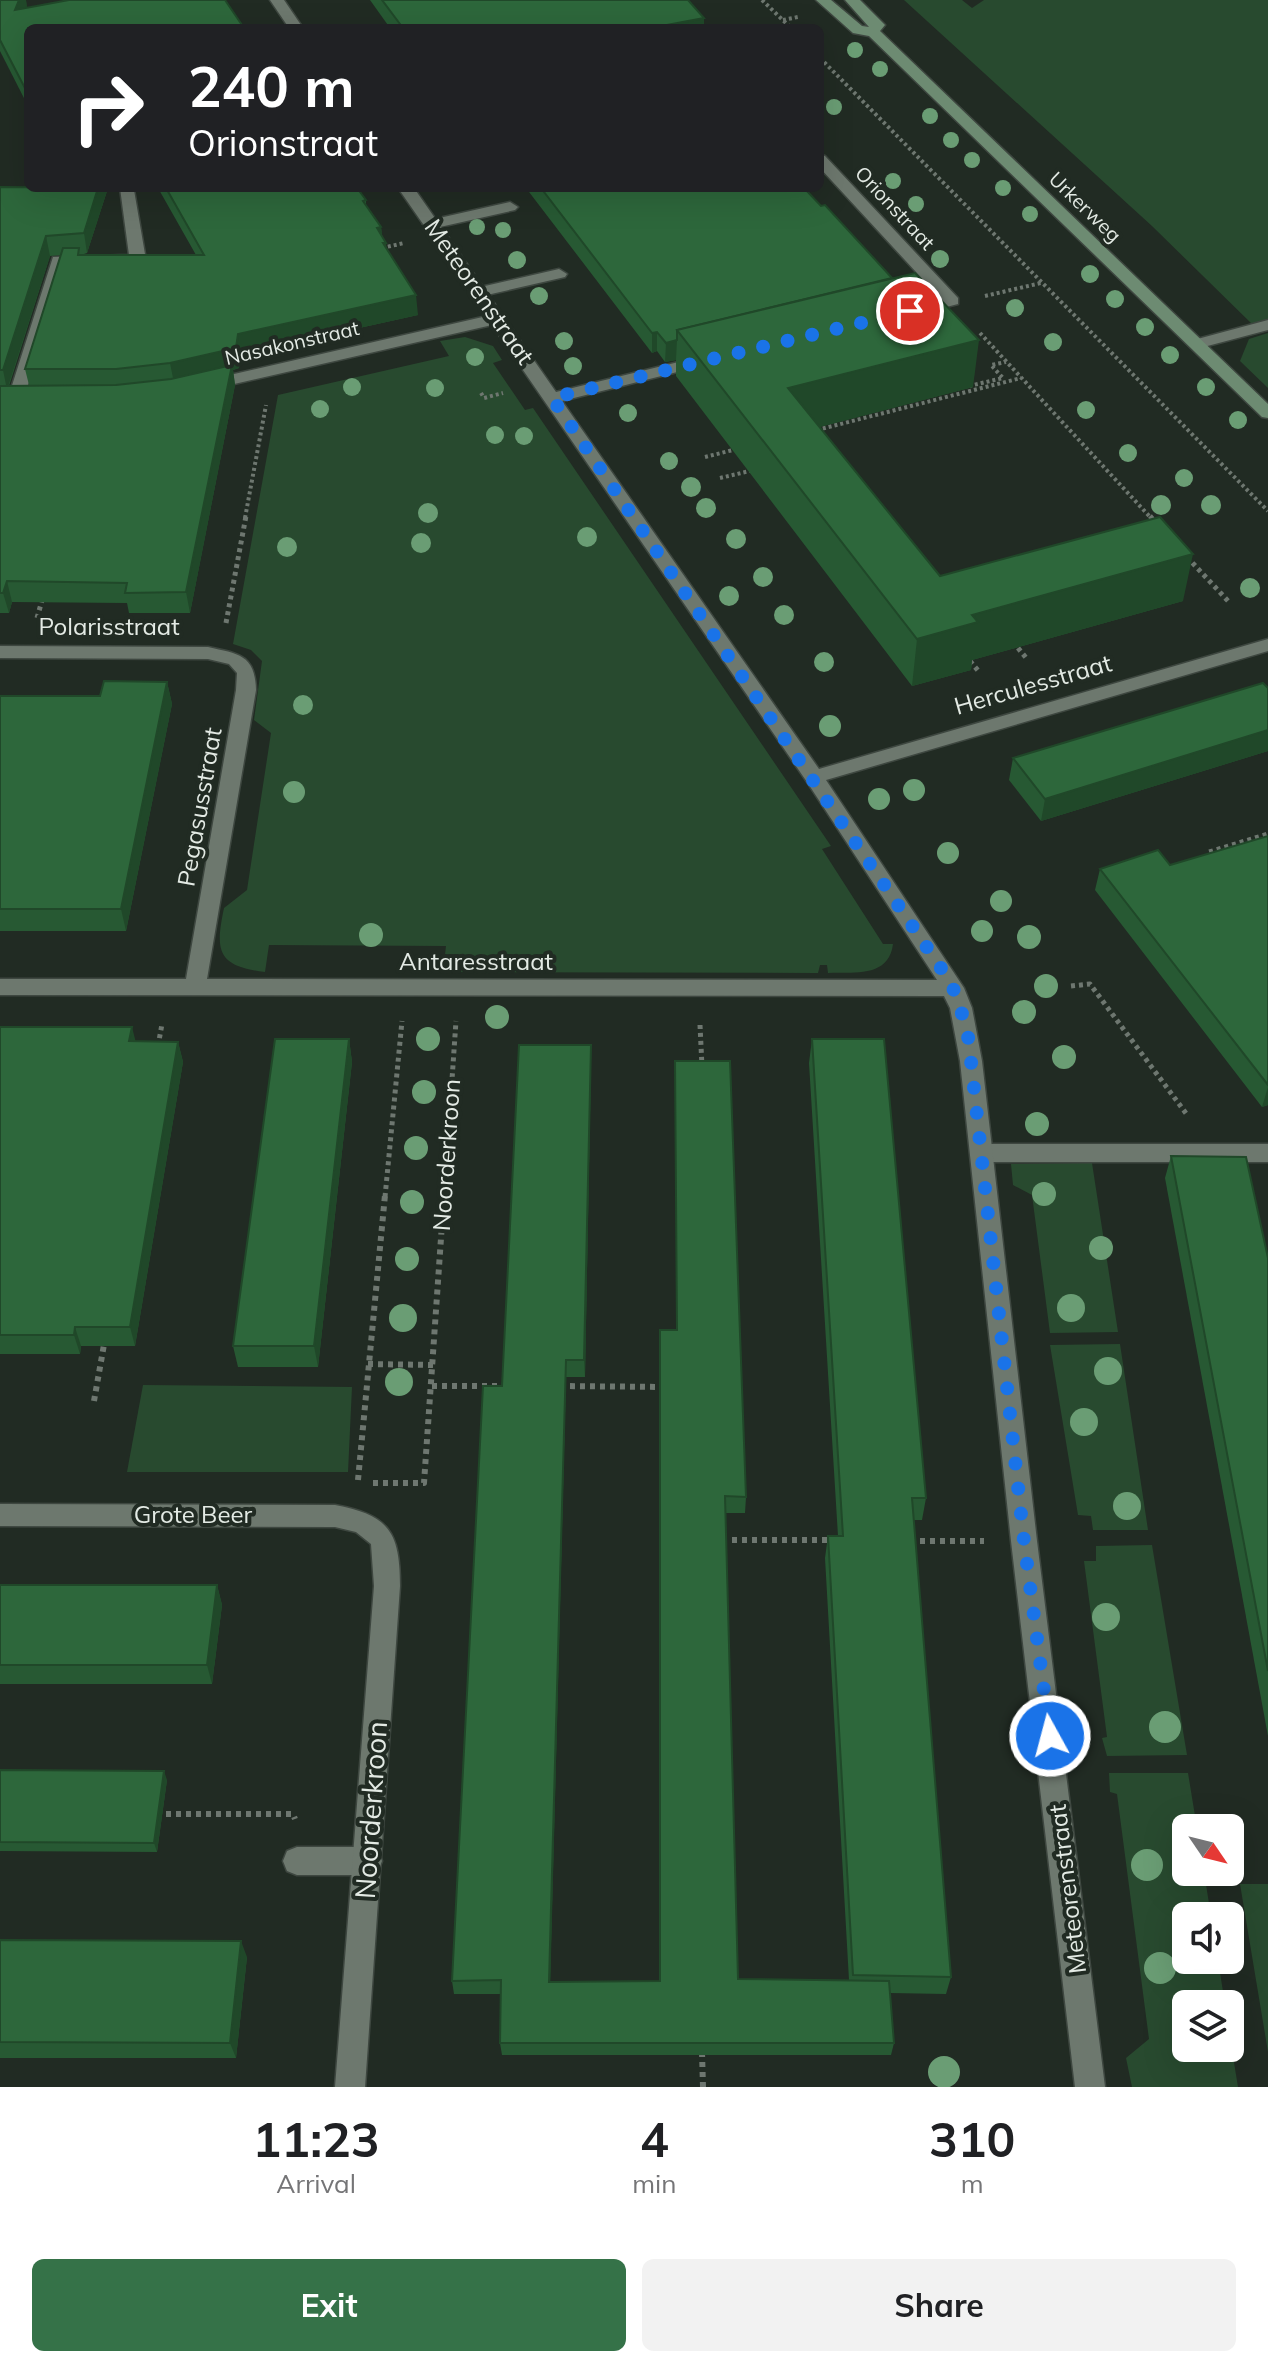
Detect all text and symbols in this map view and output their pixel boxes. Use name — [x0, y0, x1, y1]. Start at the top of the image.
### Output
text: 240 m — [188, 51, 355, 121]
icon: right — [56, 56, 160, 160]
text: Orionstraat — [188, 120, 378, 165]
street label: Orionstraat — [850, 161, 941, 255]
street label: Urkerweg — [1044, 166, 1127, 247]
street label: Meteorenstraat — [419, 213, 541, 370]
pin — [876, 277, 944, 345]
icon: arrive — [888, 289, 932, 333]
street label: Nasakonstraat — [222, 315, 361, 370]
street label: Polarisstraat — [38, 611, 180, 641]
street label: Herculesstraat — [951, 647, 1115, 721]
street label: Pegasusstraat — [170, 725, 228, 889]
street label: Antaresstraat — [399, 946, 553, 976]
street label: Noorderkroon — [426, 1078, 466, 1232]
street label: Grote Beer — [134, 1499, 252, 1529]
position arrow — [1008, 1694, 1092, 1778]
street label: Noorderkroon — [347, 1720, 394, 1900]
street label: Meteorenstraat — [1042, 1803, 1092, 1975]
north arrow — [1172, 1814, 1244, 1886]
map controls — [1172, 1814, 1244, 2062]
button: sound — [1172, 1902, 1244, 1974]
button: layers — [1172, 1990, 1244, 2062]
text: 11:23 — [253, 2109, 380, 2169]
text: 4 — [640, 2109, 669, 2169]
text: 310 — [929, 2109, 1015, 2169]
text: Arrival — [276, 2167, 356, 2200]
text: min — [632, 2167, 676, 2200]
text: m — [961, 2167, 984, 2200]
button: Exit — [32, 2259, 626, 2351]
button: Share — [642, 2259, 1236, 2351]

